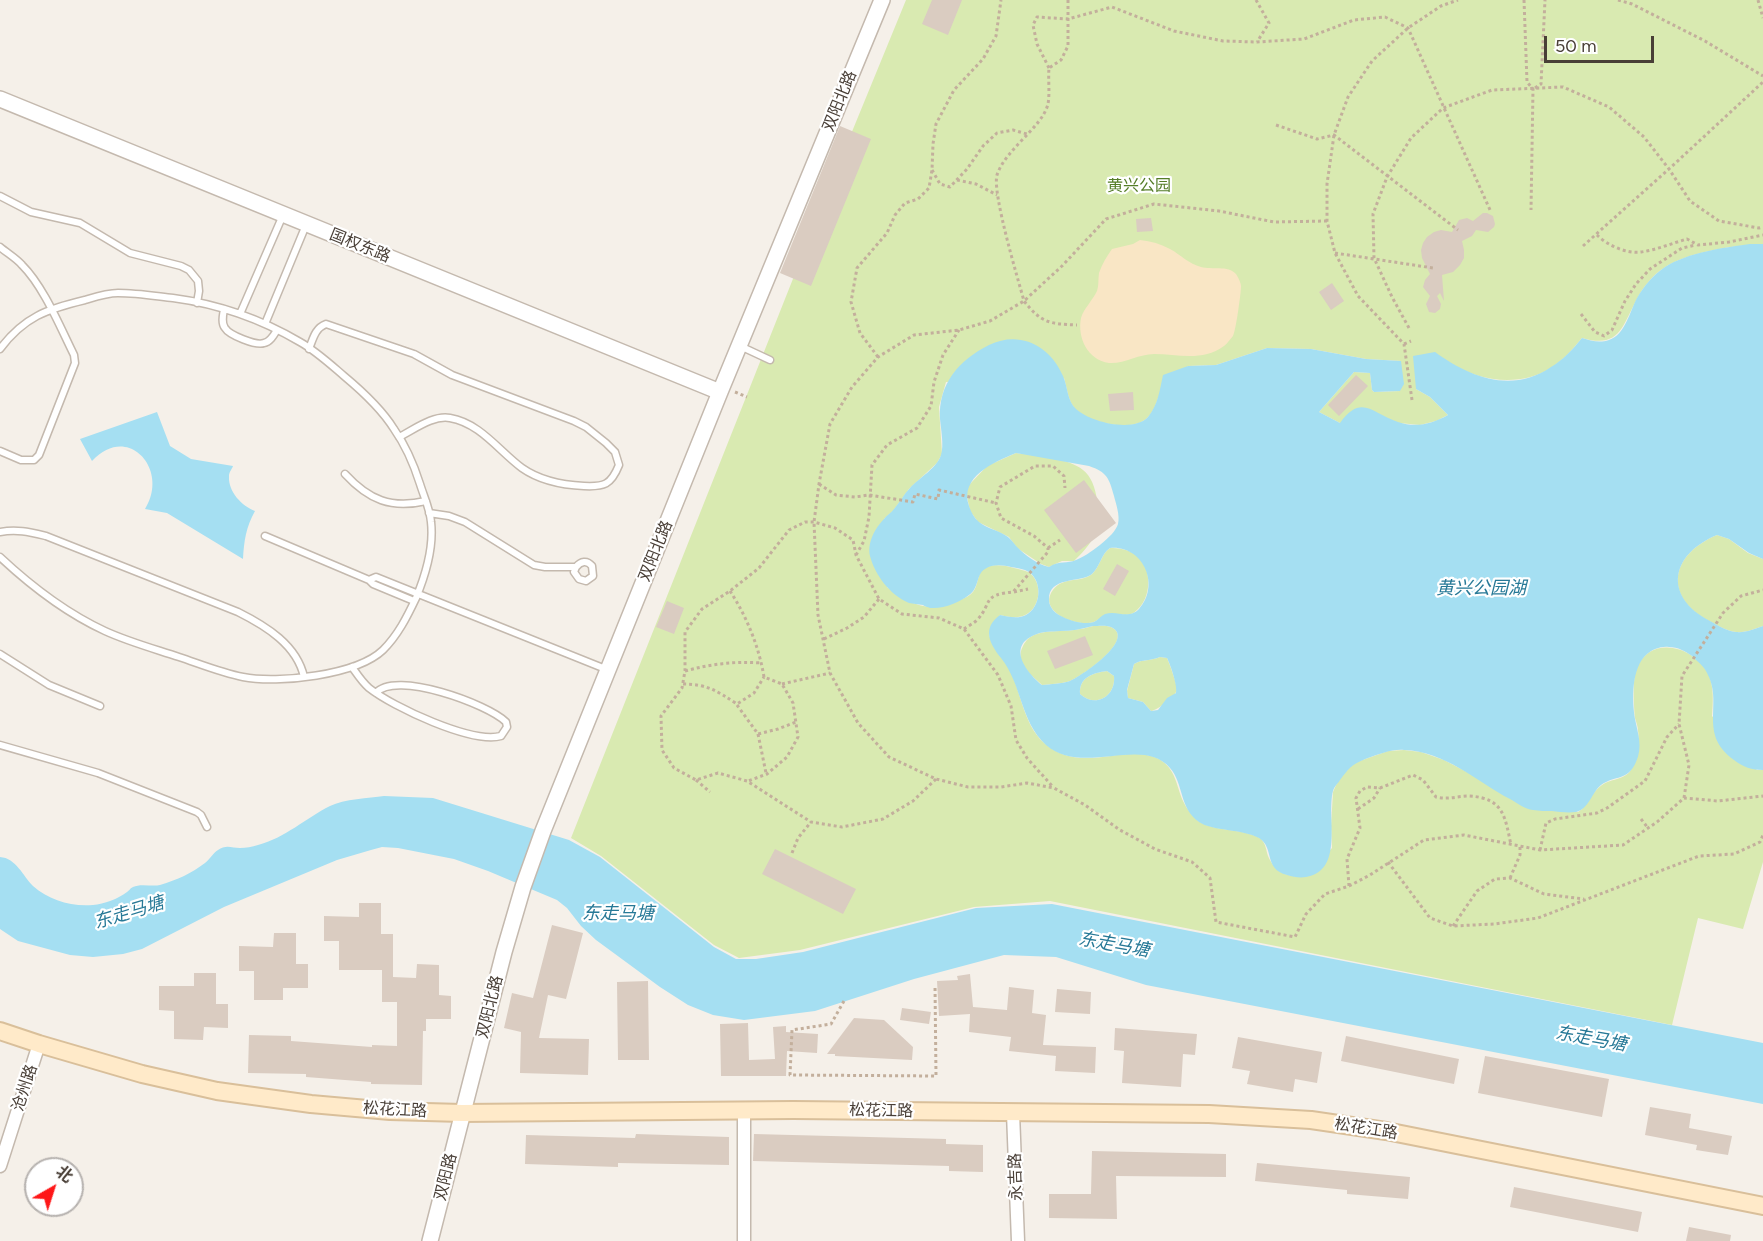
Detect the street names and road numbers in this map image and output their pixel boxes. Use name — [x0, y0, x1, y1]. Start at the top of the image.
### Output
street label: 双阳北路 — [819, 68, 861, 134]
street label: 国权东路 — [327, 225, 393, 267]
street label: 双阳北路 — [635, 518, 677, 584]
street label: 双阳北路 — [473, 974, 507, 1040]
street label: 沧州路 — [8, 1062, 42, 1114]
street label: 松花江路 — [363, 1099, 427, 1121]
street label: 松花江路 — [849, 1101, 913, 1121]
street label: 松花江路 — [1333, 1115, 1399, 1143]
street label: 双阳路 — [431, 1151, 461, 1203]
street label: 永吉路 — [1006, 1153, 1026, 1201]

